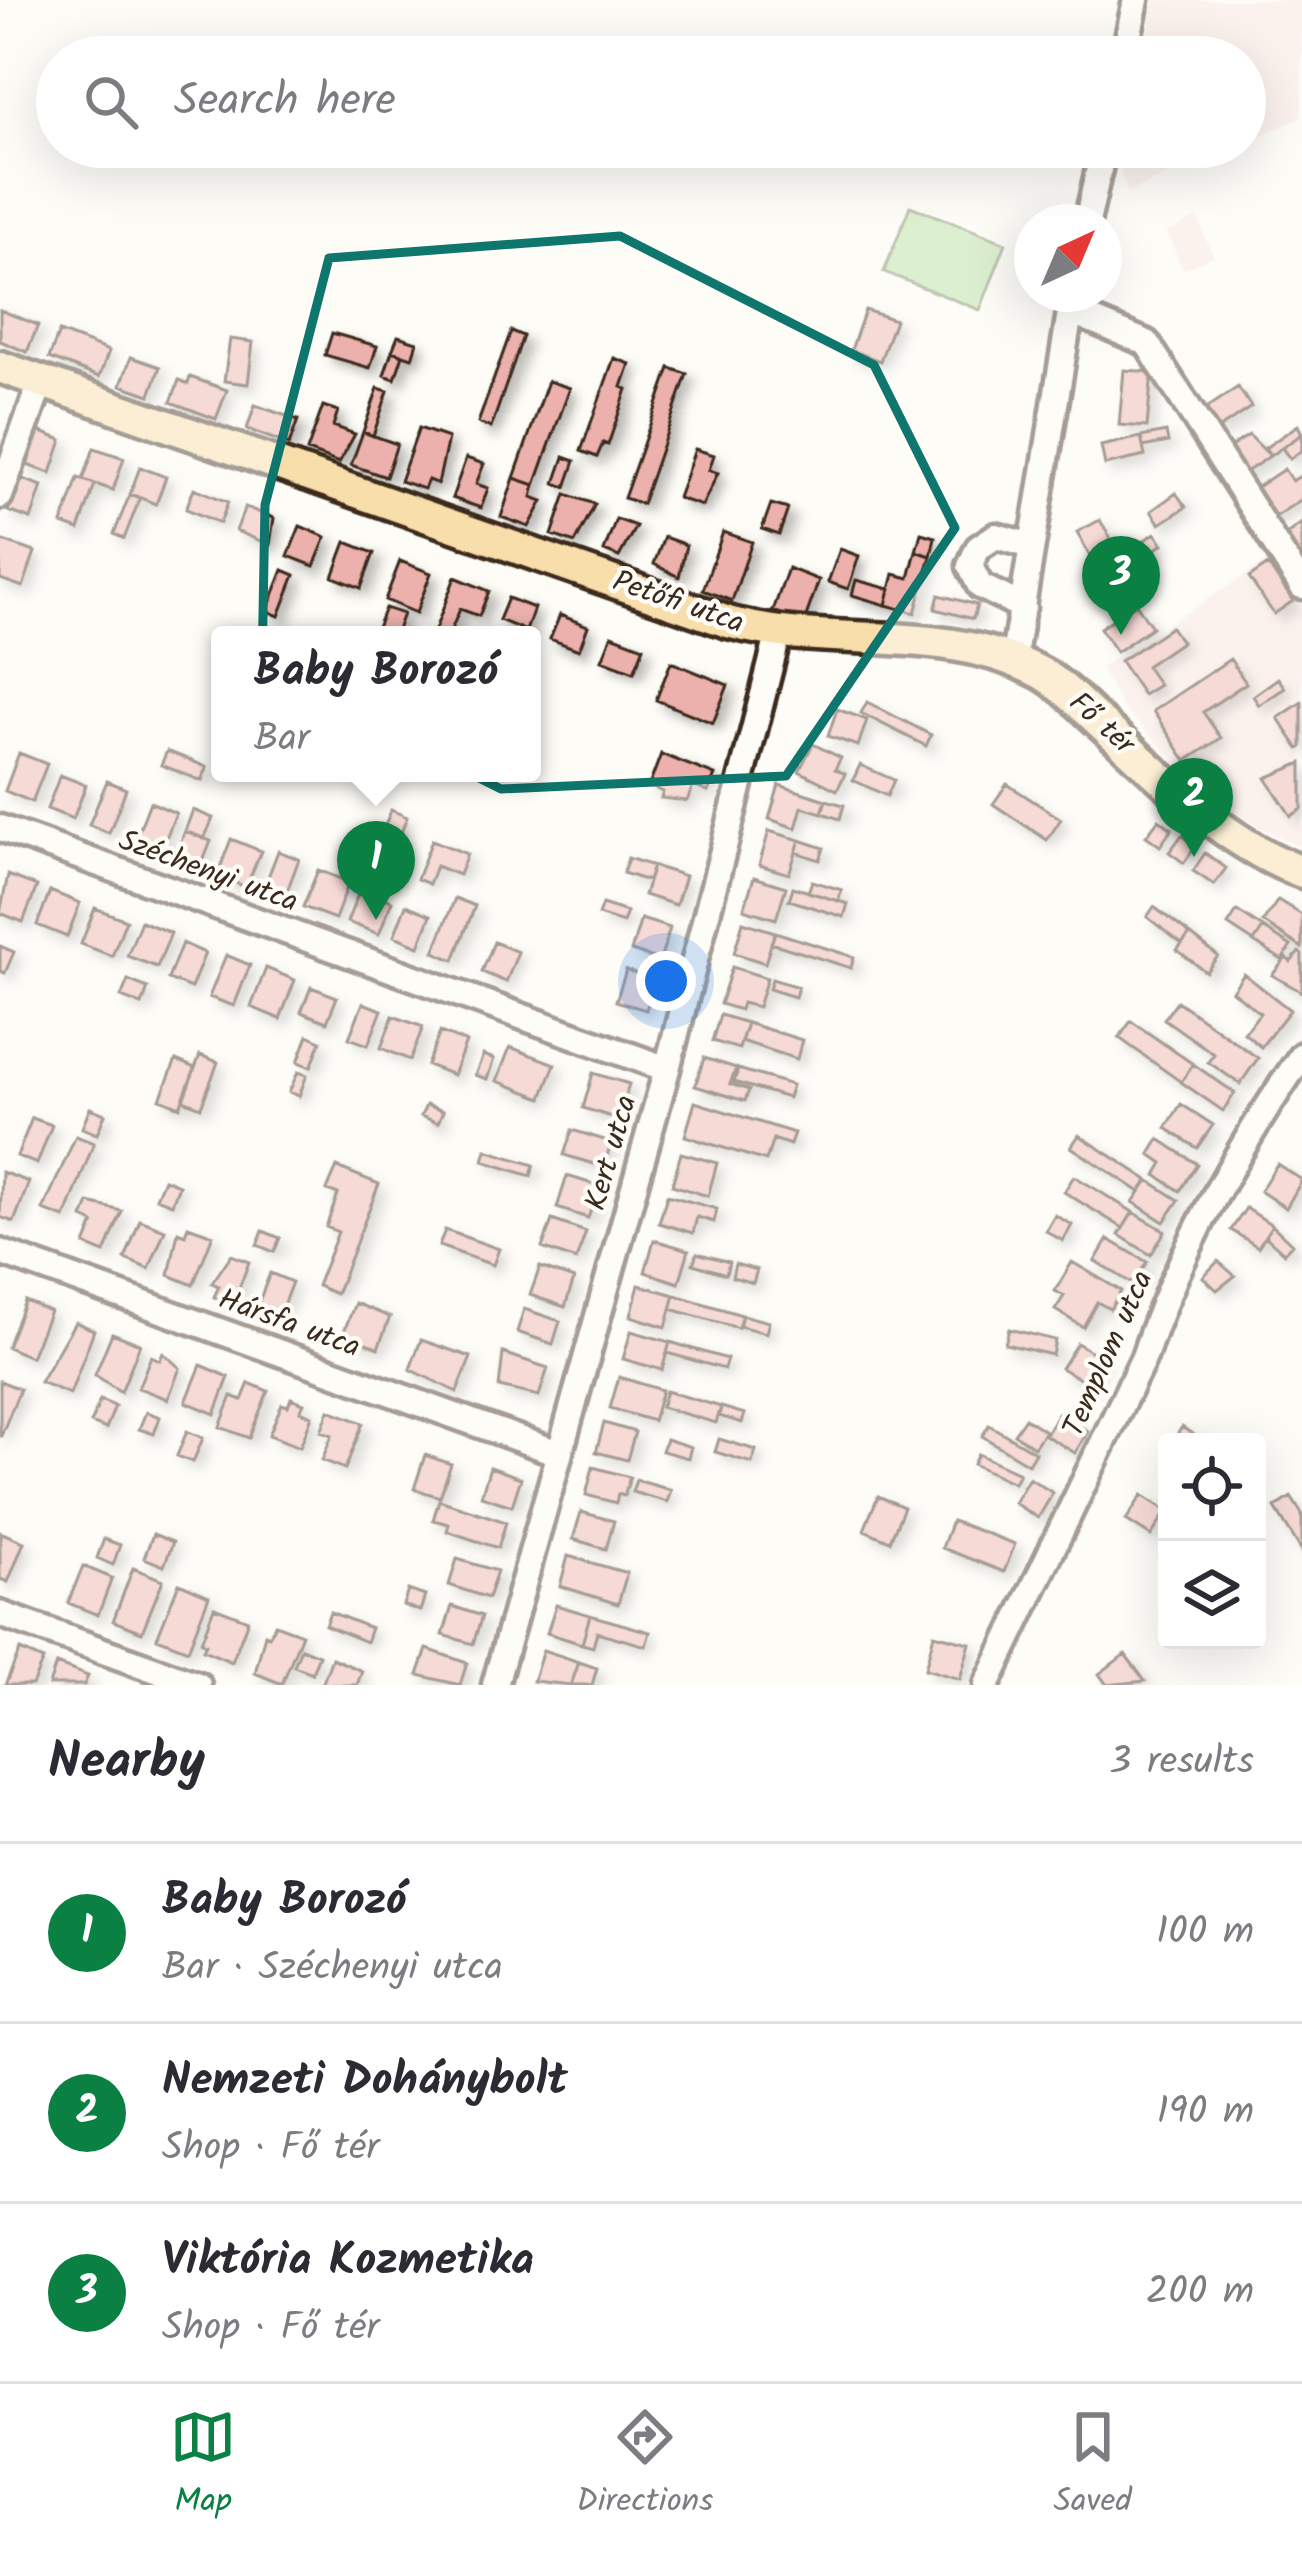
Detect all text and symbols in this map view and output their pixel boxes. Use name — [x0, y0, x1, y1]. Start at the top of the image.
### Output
search box — [36, 36, 1266, 168]
text: Search here — [174, 66, 396, 138]
icon: search — [78, 69, 144, 135]
north arrow — [1014, 204, 1122, 312]
pin: 3 — [1082, 536, 1160, 635]
street label: Petőfi utca — [606, 558, 750, 648]
popup — [211, 626, 541, 782]
text: Baby Borozó — [254, 637, 498, 709]
street label: Fő tér — [1057, 681, 1147, 769]
text: Bar — [254, 709, 310, 771]
pin: 2 — [1155, 758, 1233, 857]
street label: Széchenyi utca — [112, 817, 304, 927]
pin: 1 — [337, 821, 415, 920]
your location — [636, 951, 696, 1011]
street label: Kert utca — [573, 1090, 651, 1216]
street label: Templom utca — [1051, 1263, 1167, 1445]
street label: Hársfa utca — [211, 1276, 367, 1372]
map controls — [1158, 1433, 1266, 1649]
button: locate — [1158, 1433, 1266, 1541]
button: layers — [1158, 1541, 1266, 1649]
text: Nearby — [48, 1723, 205, 1804]
text: 3 results — [1109, 1732, 1254, 1794]
text: Baby Borozó — [162, 1866, 407, 1938]
text: 1 — [81, 1902, 93, 1964]
text: 100 m — [1156, 1902, 1254, 1964]
text: Bar · Széchenyi utca — [162, 1938, 503, 2000]
text: Nemzeti Dohánybolt — [162, 2046, 568, 2118]
text: 2 — [76, 2082, 98, 2144]
text: 190 m — [1157, 2082, 1254, 2144]
text: Shop · Fő tér — [162, 2118, 379, 2180]
text: Viktória Kozmetika — [162, 2226, 534, 2298]
text: 3 — [76, 2262, 98, 2324]
text: 200 m — [1146, 2262, 1254, 2324]
text: Shop · Fő tér — [162, 2298, 379, 2360]
tab: Map — [170, 2404, 236, 2529]
tab: Directions — [576, 2404, 713, 2529]
tab: Saved — [1054, 2404, 1132, 2529]

